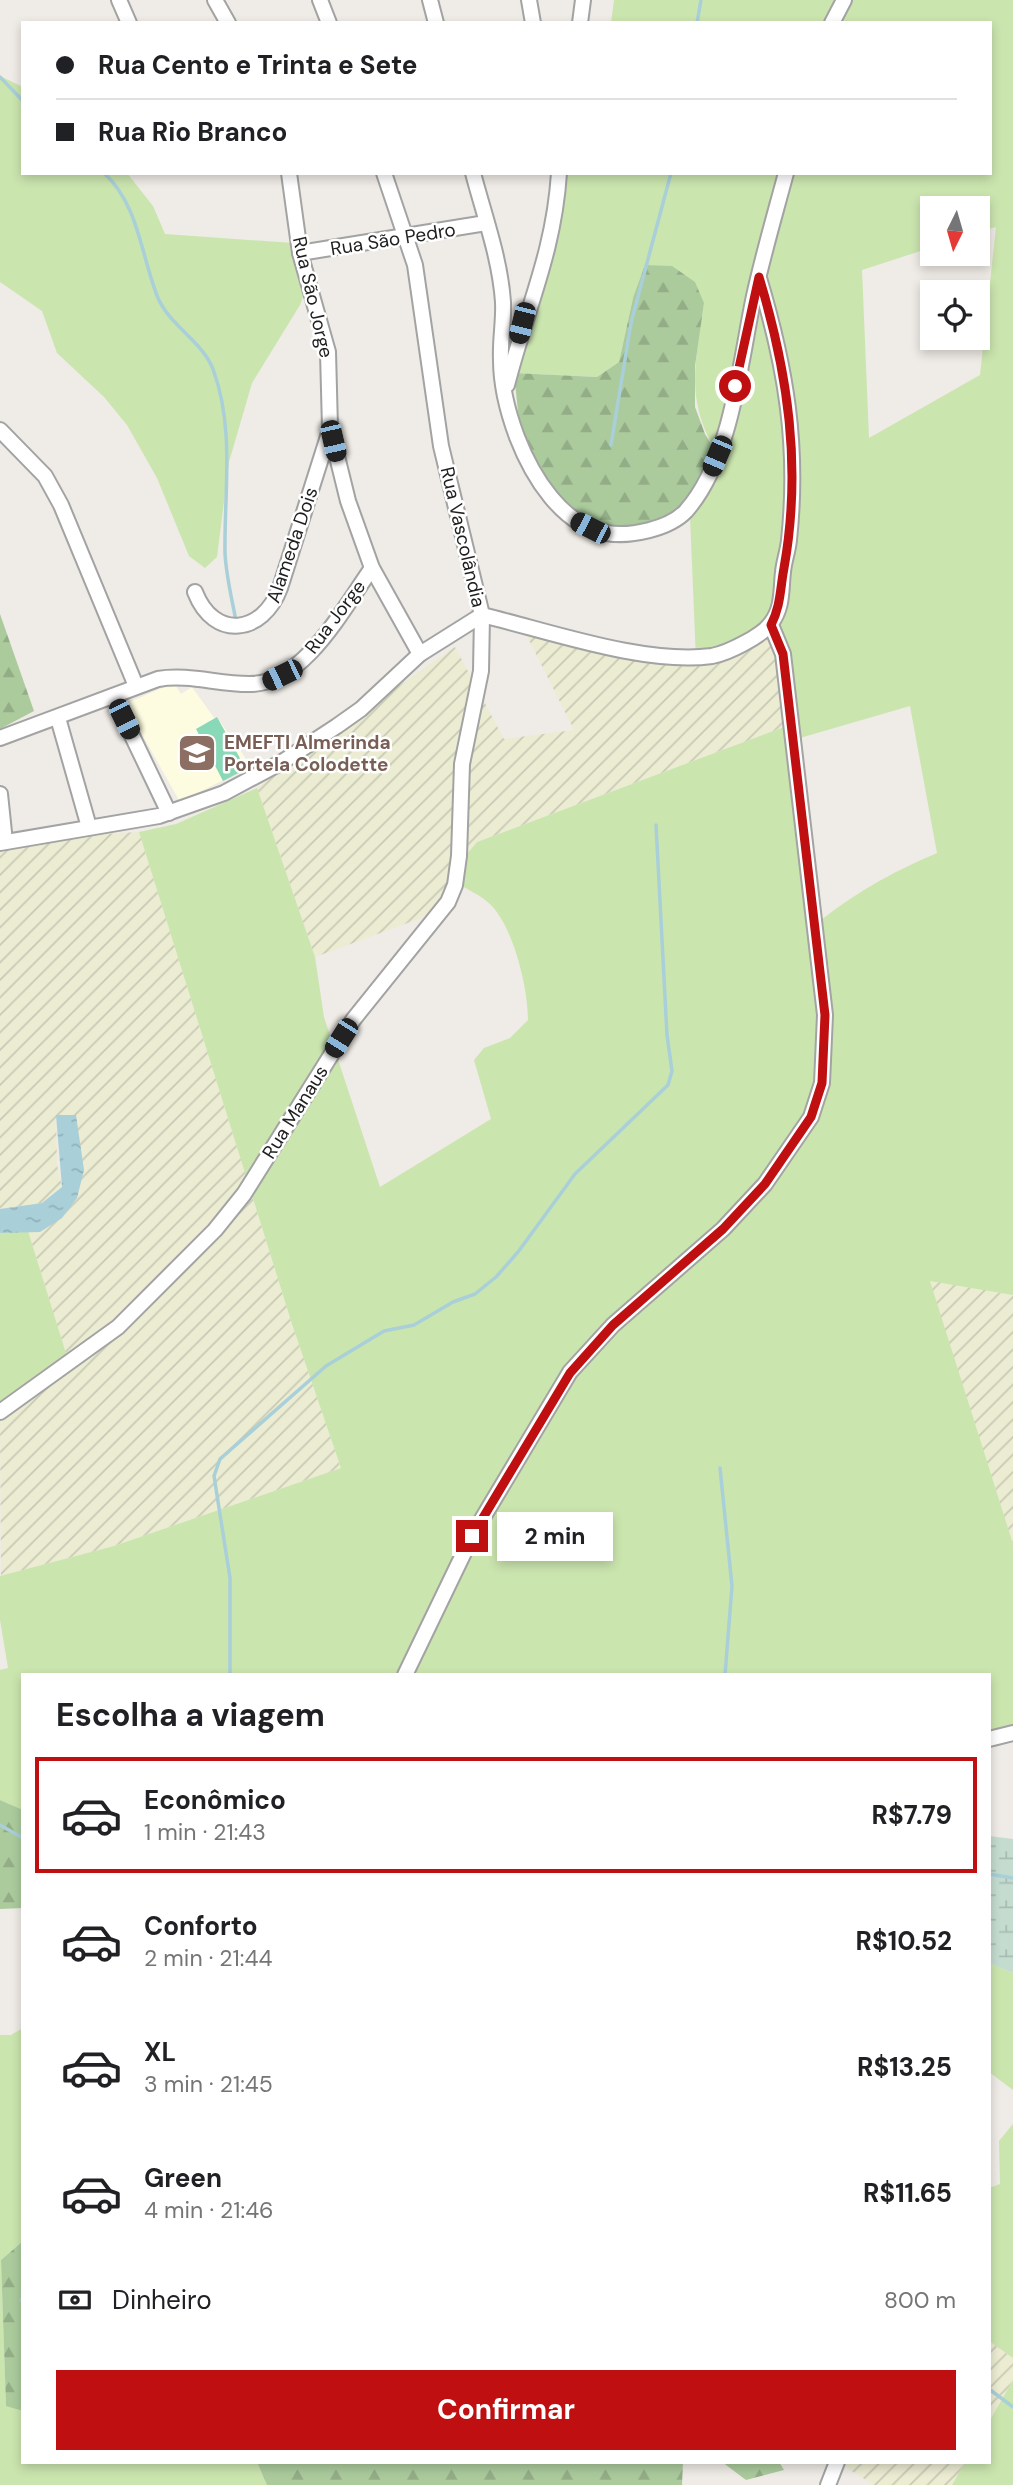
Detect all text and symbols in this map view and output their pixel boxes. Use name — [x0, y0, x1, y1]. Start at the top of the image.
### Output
text: Rua Cento e Trinta e Sete — [98, 48, 418, 82]
text: Rua Rio Branco — [98, 115, 287, 149]
north arrow — [920, 196, 990, 266]
map controls — [920, 196, 990, 350]
street label: Rua São Pedro — [329, 217, 457, 261]
street label: Rua São Jorge — [287, 234, 339, 360]
button: locate — [920, 280, 990, 350]
car — [507, 300, 538, 346]
route start — [719, 370, 751, 402]
car — [319, 418, 348, 464]
car — [700, 433, 735, 479]
street label: Rua Vascolândia — [435, 464, 491, 610]
street label: Alameda Dois — [261, 484, 323, 606]
car — [567, 509, 614, 547]
street label: Rua Jorge — [299, 575, 371, 659]
car — [259, 656, 306, 694]
car — [106, 696, 143, 742]
place label: EMEFTI Almerinda Portela Colodette — [224, 730, 391, 777]
school or university icon: EMEFTI Almerinda Portela Colodette — [176, 732, 218, 774]
car — [321, 1015, 362, 1061]
street label: Rua Manaus — [256, 1061, 334, 1163]
callout: 2 min — [496, 1512, 612, 1560]
route end — [456, 1520, 488, 1552]
text: 2 min — [525, 1521, 585, 1551]
text: Escolha a viagem — [56, 1694, 325, 1736]
text: Econômico — [144, 1783, 286, 1817]
icon: car — [60, 1784, 123, 1847]
text: R$7.79 — [872, 1798, 952, 1832]
text: 1 min · 21:43 — [144, 1817, 266, 1847]
text: Conforto — [144, 1909, 258, 1943]
icon: car — [60, 1910, 123, 1973]
text: R$10.52 — [856, 1924, 952, 1958]
text: 2 min · 21:44 — [144, 1943, 272, 1973]
text: XL — [144, 2035, 176, 2069]
icon: car — [60, 2036, 123, 2099]
text: R$13.25 — [857, 2050, 952, 2084]
text: 3 min · 21:45 — [144, 2069, 273, 2099]
text: Green — [144, 2161, 222, 2195]
icon: car — [60, 2162, 123, 2225]
text: R$11.65 — [863, 2176, 952, 2210]
text: 4 min · 21:46 — [144, 2195, 274, 2225]
icon: cash — [56, 2281, 94, 2319]
text: Dinheiro — [112, 2283, 212, 2317]
text: 800 m — [884, 2285, 956, 2315]
button: Confirmar — [56, 2370, 956, 2450]

